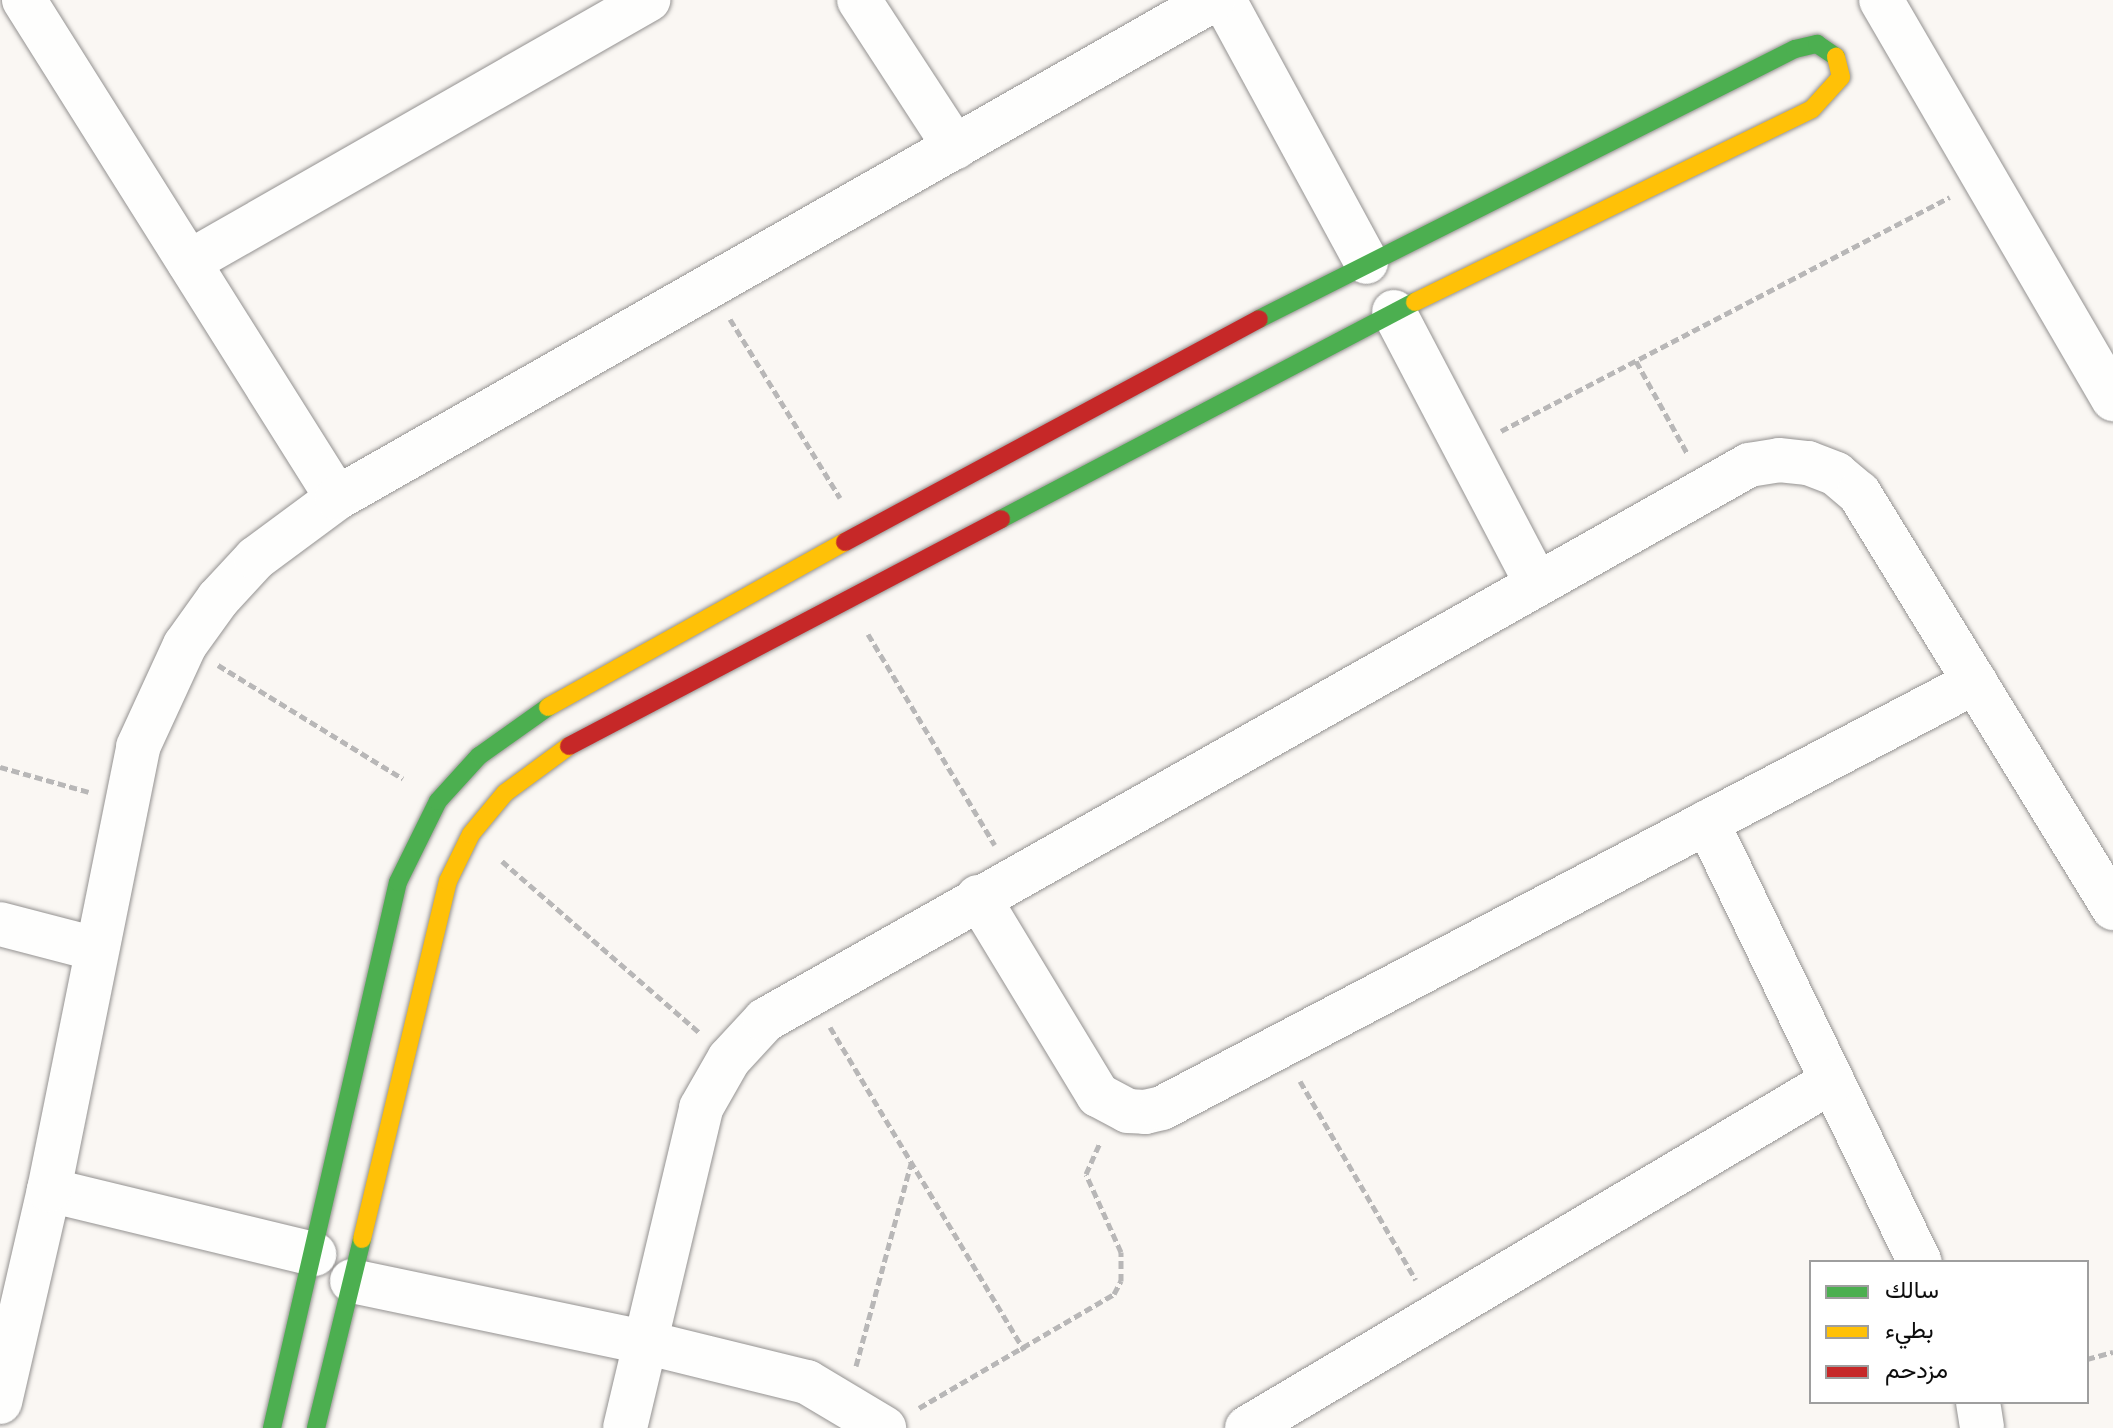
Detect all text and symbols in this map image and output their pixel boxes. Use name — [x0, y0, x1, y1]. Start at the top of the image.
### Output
legend — [1809, 1260, 2089, 1404]
text: سالك — [1885, 1274, 1939, 1305]
text: بطيء — [1885, 1314, 1934, 1345]
text: مزدحم — [1885, 1354, 1948, 1385]

